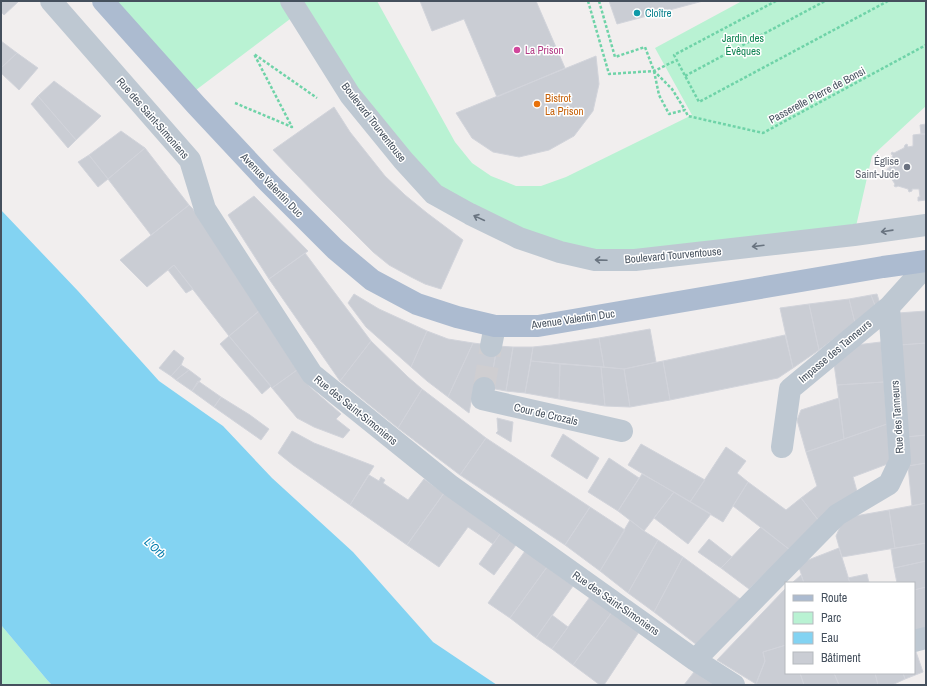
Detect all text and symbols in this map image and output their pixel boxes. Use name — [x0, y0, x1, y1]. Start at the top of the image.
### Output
place label: Cloître — [645, 6, 672, 20]
marker: Cloître — [632, 8, 642, 18]
park label: Jardin des Évêques — [722, 31, 765, 58]
place label: La Prison — [525, 43, 564, 57]
marker: La Prison — [512, 45, 522, 55]
street label: Passerelle Pierre de Bonsi — [766, 64, 868, 126]
street label: Rue des Saint-Simoniens — [114, 74, 192, 162]
street label: Boulevard Tourventouse — [339, 79, 409, 165]
place label: Bistrot La Prison — [545, 91, 584, 118]
marker: Bistrot La Prison — [532, 99, 542, 109]
street label: Avenue Valentin Duc — [237, 149, 307, 220]
place label: Église Saint-Jude — [855, 154, 899, 181]
marker: Église Saint-Jude — [902, 162, 912, 172]
one-way arrow — [473, 214, 485, 221]
one-way arrow — [881, 227, 894, 235]
one-way arrow — [752, 243, 765, 250]
street label: Boulevard Tourventouse — [624, 244, 722, 266]
one-way arrow — [595, 256, 608, 264]
street label: Avenue Valentin Duc — [529, 306, 616, 332]
street label: Impasse des Tanneurs — [796, 316, 875, 386]
street label: Rue des Saint-Simoniens — [311, 372, 401, 448]
street label: Rue des Tanneurs — [887, 380, 907, 454]
street label: Cour de Crozals — [513, 400, 580, 428]
water label: L'Orb — [141, 534, 170, 562]
street label: Rue des Saint-Simoniens — [570, 568, 663, 639]
legend — [785, 582, 915, 674]
text: Route — [821, 590, 847, 606]
text: Parc — [821, 610, 841, 626]
text: Eau — [821, 630, 839, 646]
text: Bâtiment — [821, 650, 861, 666]

